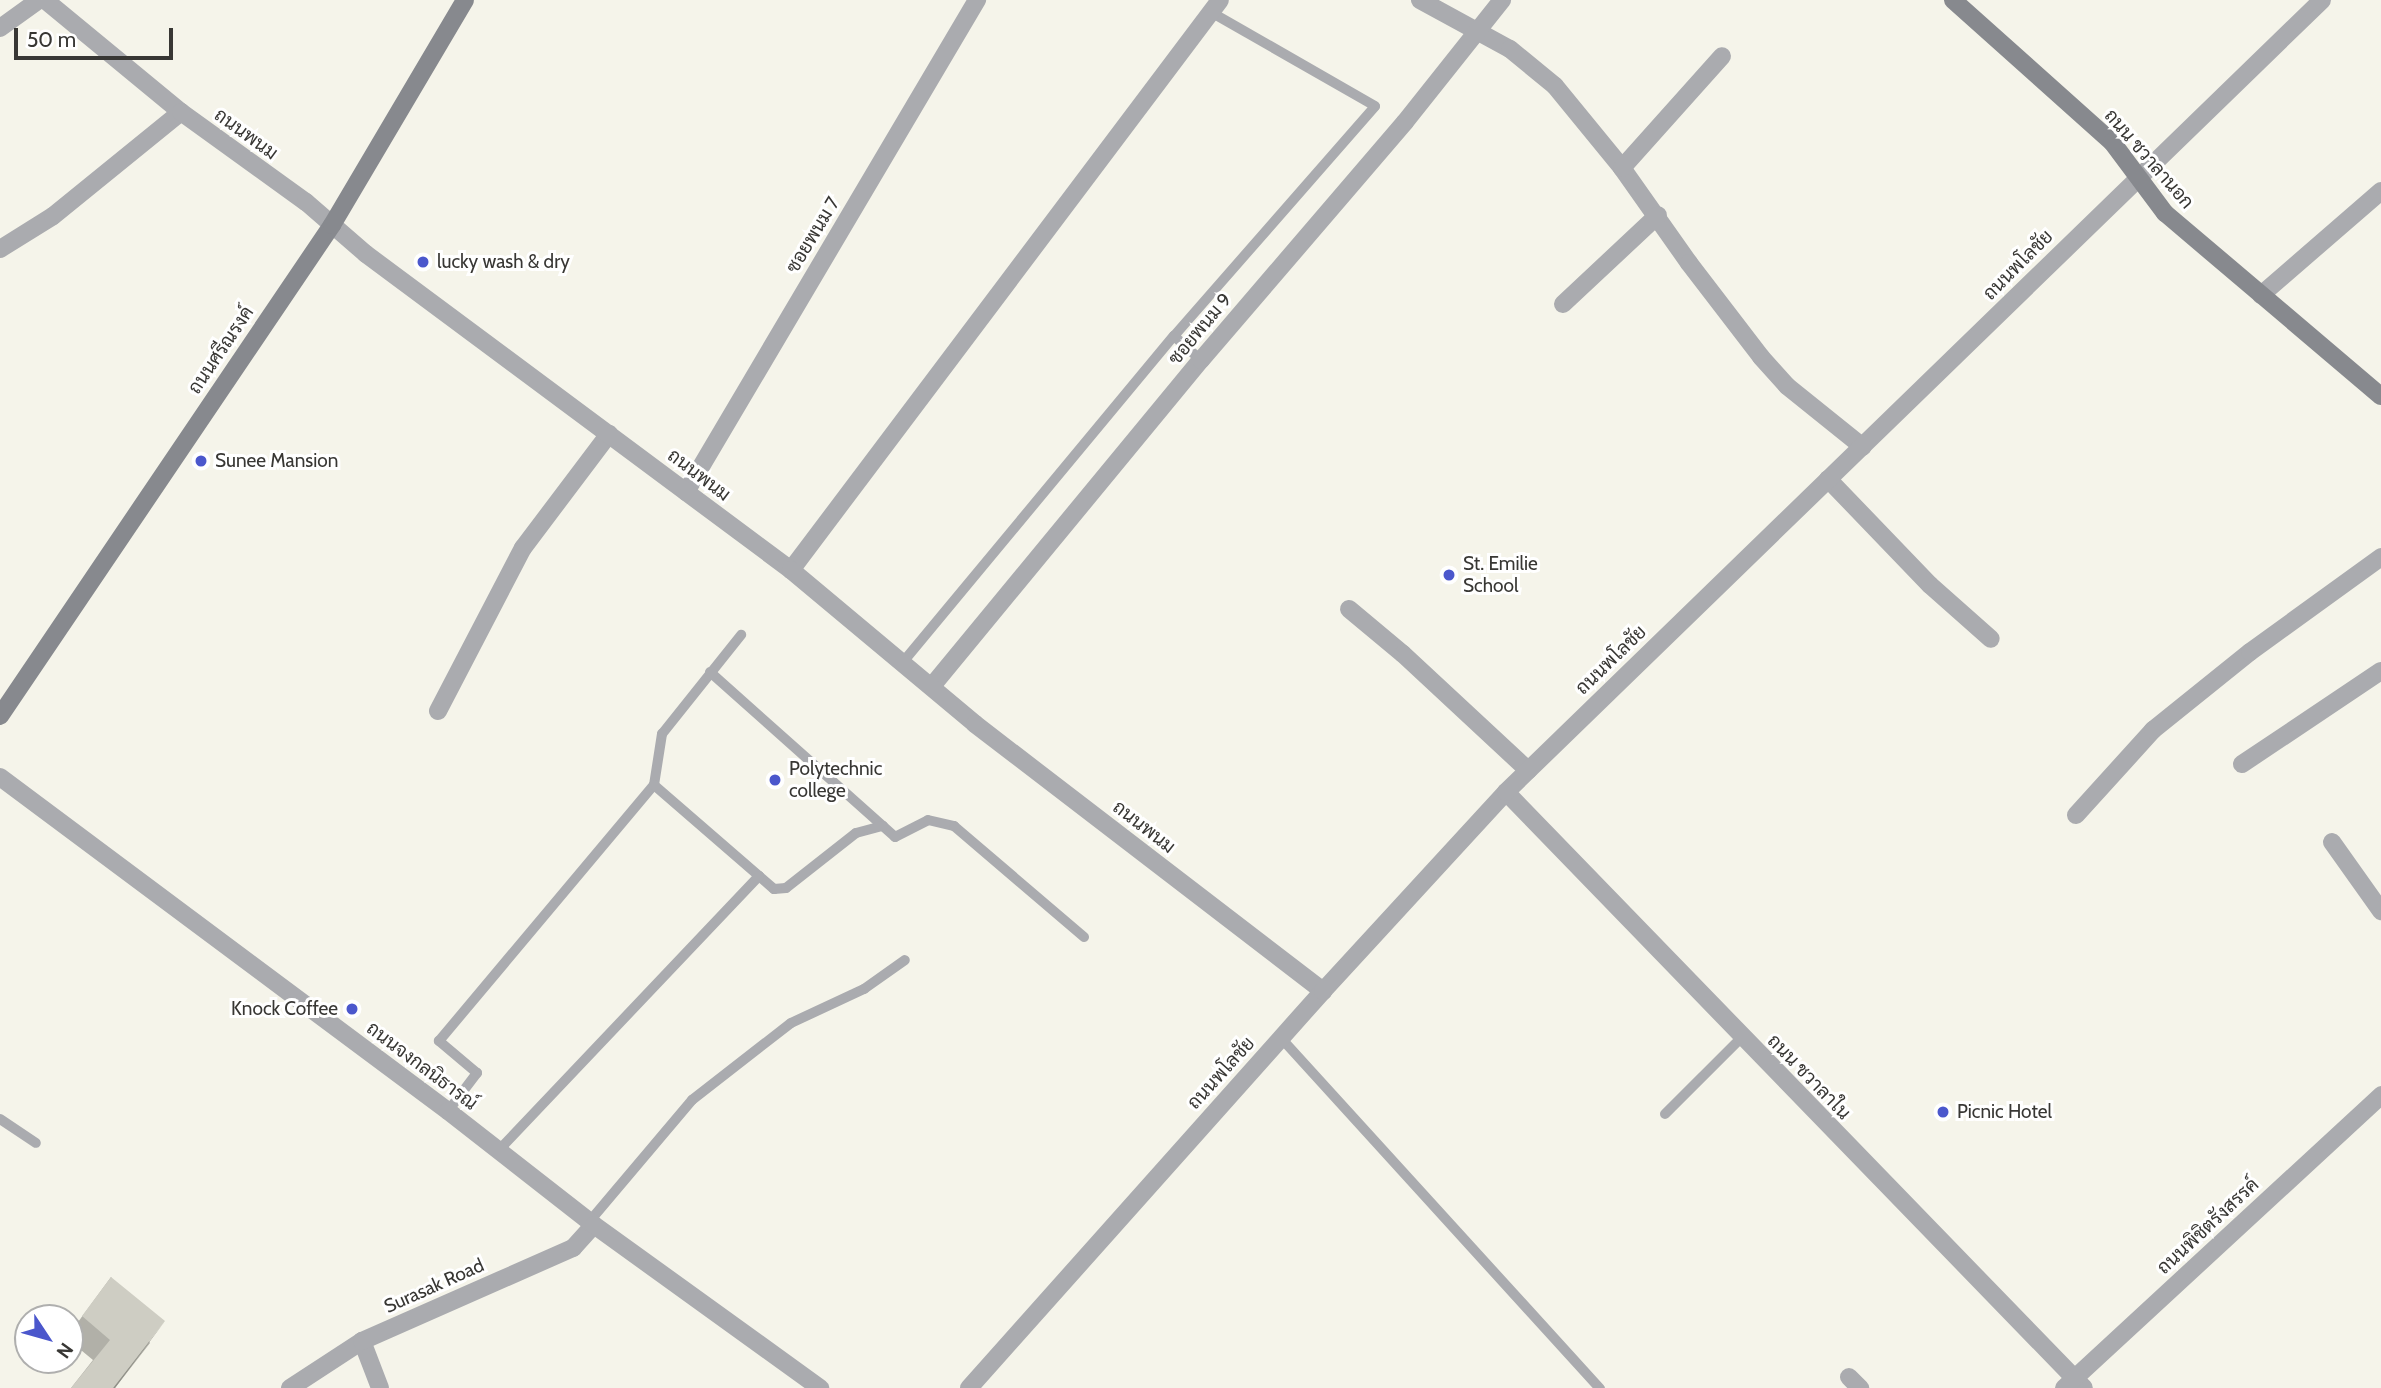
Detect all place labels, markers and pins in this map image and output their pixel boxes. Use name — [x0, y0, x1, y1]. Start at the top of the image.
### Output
place label: lucky wash & dry — [437, 251, 570, 273]
marker: lucky wash & dry — [415, 254, 431, 270]
place label: Sunee Mansion — [215, 450, 338, 472]
marker: Sunee Mansion — [193, 453, 209, 469]
place label: St. Emilie School — [1463, 553, 1538, 597]
marker: St. Emilie School — [1441, 567, 1457, 583]
place label: Polytechnic college — [789, 758, 882, 802]
marker: Polytechnic college — [767, 772, 783, 788]
place label: Knock Coffee — [231, 998, 338, 1020]
marker: Knock Coffee — [344, 1001, 360, 1017]
place label: Picnic Hotel — [1957, 1101, 2052, 1123]
marker: Picnic Hotel — [1935, 1104, 1951, 1120]

